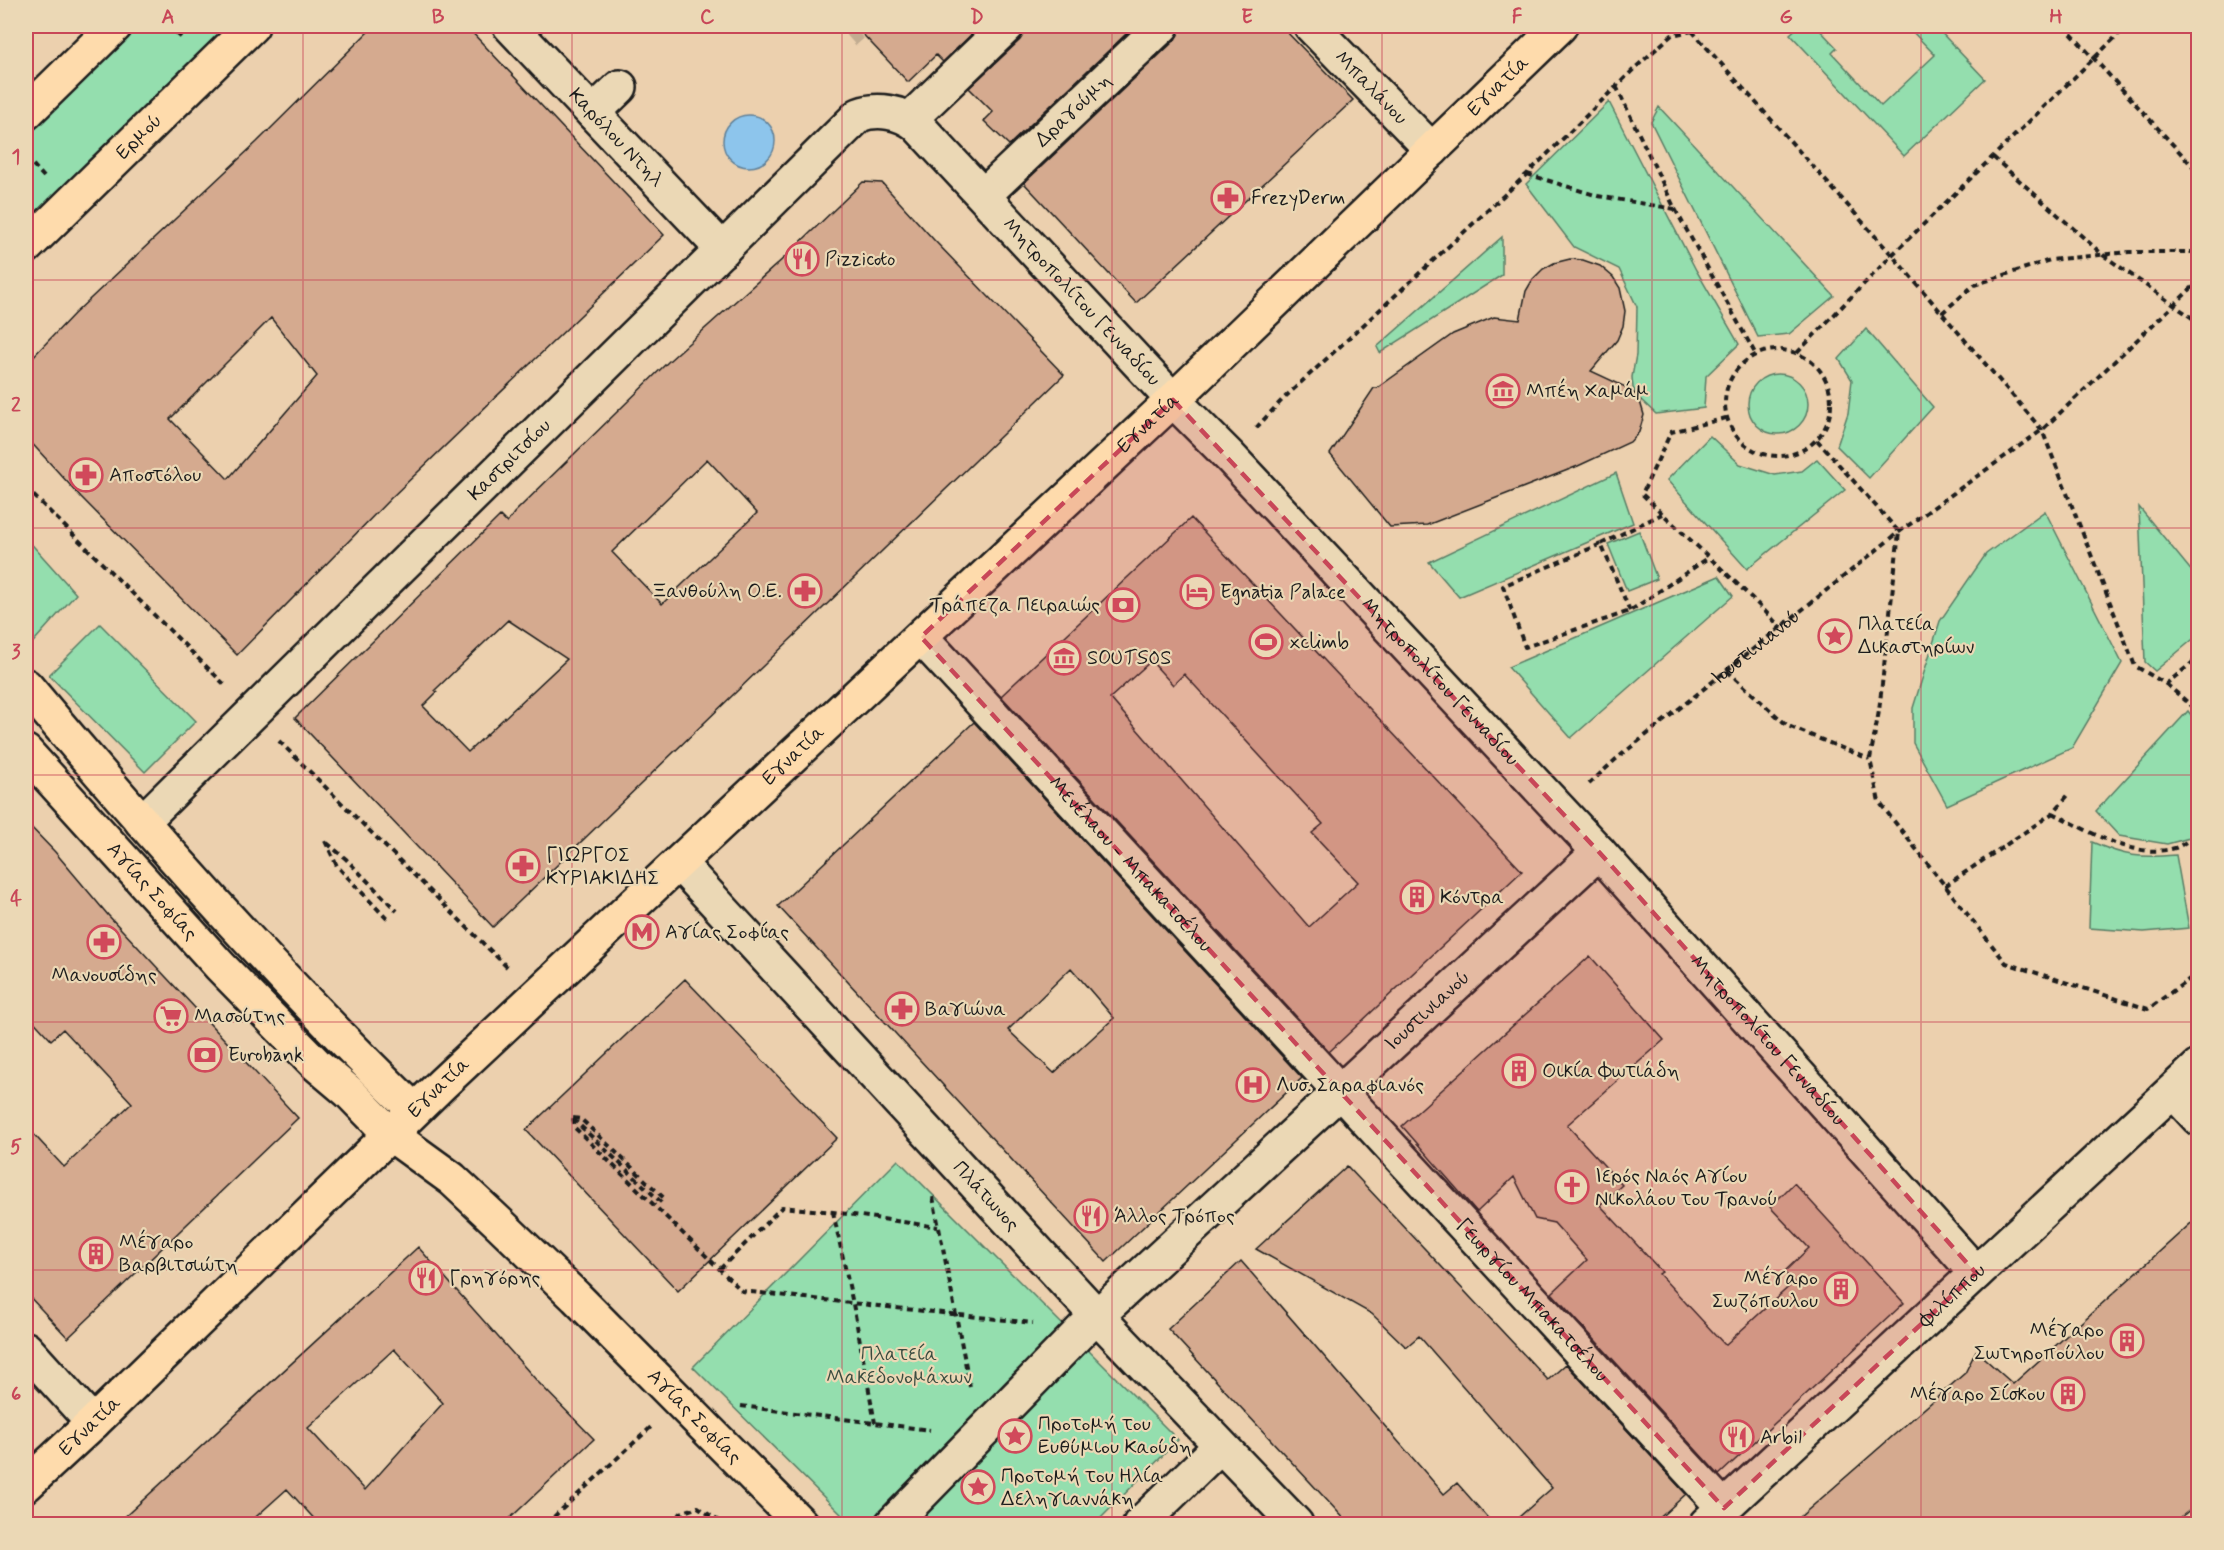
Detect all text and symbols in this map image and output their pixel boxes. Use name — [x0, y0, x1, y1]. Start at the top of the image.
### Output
text: A — [161, 4, 175, 31]
text: B — [432, 4, 445, 31]
text: C — [700, 4, 715, 31]
text: D — [970, 4, 984, 31]
text: E — [1241, 4, 1253, 31]
text: F — [1512, 4, 1523, 31]
text: G — [1779, 4, 1793, 31]
text: H — [2049, 4, 2063, 31]
street label: Μπαλάνου — [1328, 44, 1414, 131]
street label: Εγνατία — [1461, 49, 1535, 122]
street label: Δραγούμη — [1029, 67, 1117, 153]
street label: Καρόλου Ντηλ — [563, 82, 670, 193]
street label: Ερμού — [110, 108, 168, 166]
text: 1 — [12, 144, 20, 171]
pharmacy icon: FrezyDerm — [1210, 180, 1246, 216]
place label: FrezyDerm — [1251, 185, 1345, 212]
street label: Μητροπολίτου Γενναδίου — [996, 212, 1167, 392]
restaurant icon: Pizzicoto — [784, 241, 820, 277]
place label: Pizzicoto — [825, 246, 896, 273]
museum icon: Μπέη Χαμάμ — [1485, 373, 1521, 409]
place label: Μπέη Χαμάμ — [1526, 378, 1649, 405]
street label: Εγνατία — [1111, 387, 1186, 459]
text: 2 — [11, 392, 21, 419]
street label: Καστριτσίου — [462, 412, 557, 507]
pharmacy icon: Αποστόλου — [68, 457, 104, 493]
place label: Αποστόλου — [109, 462, 201, 489]
pharmacy icon: Ξανθούλη Ο.Ε. — [787, 573, 823, 609]
hotel icon: Egnatia Palace — [1179, 574, 1215, 610]
place label: Ξανθούλη Ο.Ε. — [651, 578, 782, 605]
place label: Egnatia Palace — [1220, 579, 1346, 606]
bank icon: Τράπεζα Πειραιώς — [1105, 587, 1141, 623]
place label: Τράπεζα Πειραιώς — [930, 592, 1100, 619]
street label: Μητροπολίτου Γενναδίου — [1354, 592, 1525, 772]
street label: Ιουστινιανού — [1706, 603, 1806, 691]
place label: Πλατεία Δικαστηρίων — [1858, 611, 1974, 661]
place icon: Πλατεία Δικαστηρίων — [1817, 618, 1853, 654]
sports icon: xclimb — [1248, 624, 1284, 660]
place label: xclimb — [1289, 629, 1349, 656]
text: 3 — [11, 639, 21, 666]
museum icon: SOUTSOS — [1046, 640, 1082, 676]
place label: SOUTSOS — [1087, 645, 1171, 672]
street label: Εγνατία — [756, 719, 831, 791]
street label: Μενέλαου - Μπακατσέλου — [1042, 770, 1219, 958]
street label: Αγίας Σοφίας — [101, 836, 204, 947]
place label: ΓΙΩΡΓΟΣ ΚΥΡΙΑΚΙΔΗΣ — [546, 842, 660, 892]
pharmacy icon: ΓΙΩΡΓΟΣ ΚΥΡΙΑΚΙΔΗΣ — [505, 848, 541, 884]
building icon: Κόντρα — [1399, 879, 1435, 915]
place label: Κόντρα — [1440, 884, 1504, 911]
text: 4 — [10, 886, 22, 913]
metro station icon: Αγίας Σοφίας — [624, 914, 660, 950]
place label: Αγίας Σοφίας — [665, 919, 789, 946]
pharmacy icon: Μανουσίδης — [86, 924, 122, 960]
street label: Μητροπολίτου Γενναδίου — [1684, 949, 1851, 1132]
place label: Μανουσίδης — [51, 962, 157, 989]
street label: Ιουστινιανού — [1379, 964, 1476, 1057]
pharmacy icon: Βαγιώνα — [884, 991, 920, 1027]
place label: Βαγιώνα — [925, 996, 1006, 1023]
supermarket icon: Μασούτης — [153, 998, 189, 1034]
place label: Μασούτης — [194, 1003, 285, 1030]
bank icon: Eurobank — [187, 1037, 223, 1073]
place label: Eurobank — [228, 1042, 304, 1069]
street label: Εγνατία — [402, 1051, 476, 1124]
building icon: Οικία Φωτιάδη — [1501, 1053, 1537, 1089]
place label: Οικία Φωτιάδη — [1542, 1058, 1679, 1085]
hospital icon: Λυσ. Σαραφιανός — [1235, 1067, 1271, 1103]
place label: Λυσ. Σαραφιανός — [1276, 1072, 1424, 1099]
text: 5 — [10, 1134, 22, 1161]
street label: Πλάτωνος — [947, 1155, 1026, 1237]
place label: Ιερός Ναός Αγίου Νικολάου του Τρανού — [1595, 1163, 1777, 1213]
church icon: Ιερός Ναός Αγίου Νικολάου του Τρανού — [1554, 1169, 1590, 1205]
restaurant icon: Άλλος Τρόπος — [1073, 1198, 1109, 1234]
place label: Άλλος Τρόπος — [1114, 1203, 1235, 1230]
street label: Γεωργίου Μπακατσέλου — [1450, 1212, 1615, 1388]
place label: Μέγαρο Βαρβιτσιώτη — [119, 1229, 238, 1279]
building icon: Μέγαρο Βαρβιτσιώτη — [78, 1236, 114, 1272]
street label: Φιλίππου — [1912, 1257, 1992, 1334]
restaurant icon: Γρηγόρης — [408, 1260, 444, 1296]
place label: Γρηγόρης — [449, 1265, 541, 1292]
place label: Μέγαρο Σωζόπουλου — [1712, 1265, 1818, 1315]
building icon: Μέγαρο Σωζόπουλου — [1823, 1271, 1859, 1307]
place label: Μέγαρο Σωτηροπούλου — [1974, 1317, 2104, 1367]
building icon: Μέγαρο Σωτηροπούλου — [2109, 1323, 2145, 1359]
park label: Πλατεία Μακεδονομάχων — [826, 1341, 972, 1391]
street label: Αγίας Σοφίας — [641, 1363, 748, 1470]
building icon: Μέγαρο Σίσκου — [2050, 1376, 2086, 1412]
text: 6 — [11, 1381, 21, 1408]
place label: Μέγαρο Σίσκου — [1910, 1381, 2045, 1408]
street label: Εγνατία — [52, 1389, 127, 1462]
place label: Προτομή του Ευθύμιου Καούδη — [1038, 1411, 1192, 1461]
place icon: Προτομή του Ευθύμιου Καούδη — [997, 1418, 1033, 1454]
restaurant icon: Arbil — [1719, 1419, 1755, 1455]
place label: Arbil — [1760, 1424, 1802, 1451]
place label: Προτομή του Ηλία Δεληγιαννάκη — [1001, 1463, 1163, 1513]
place icon: Προτομή του Ηλία Δεληγιαννάκη — [960, 1469, 996, 1505]

